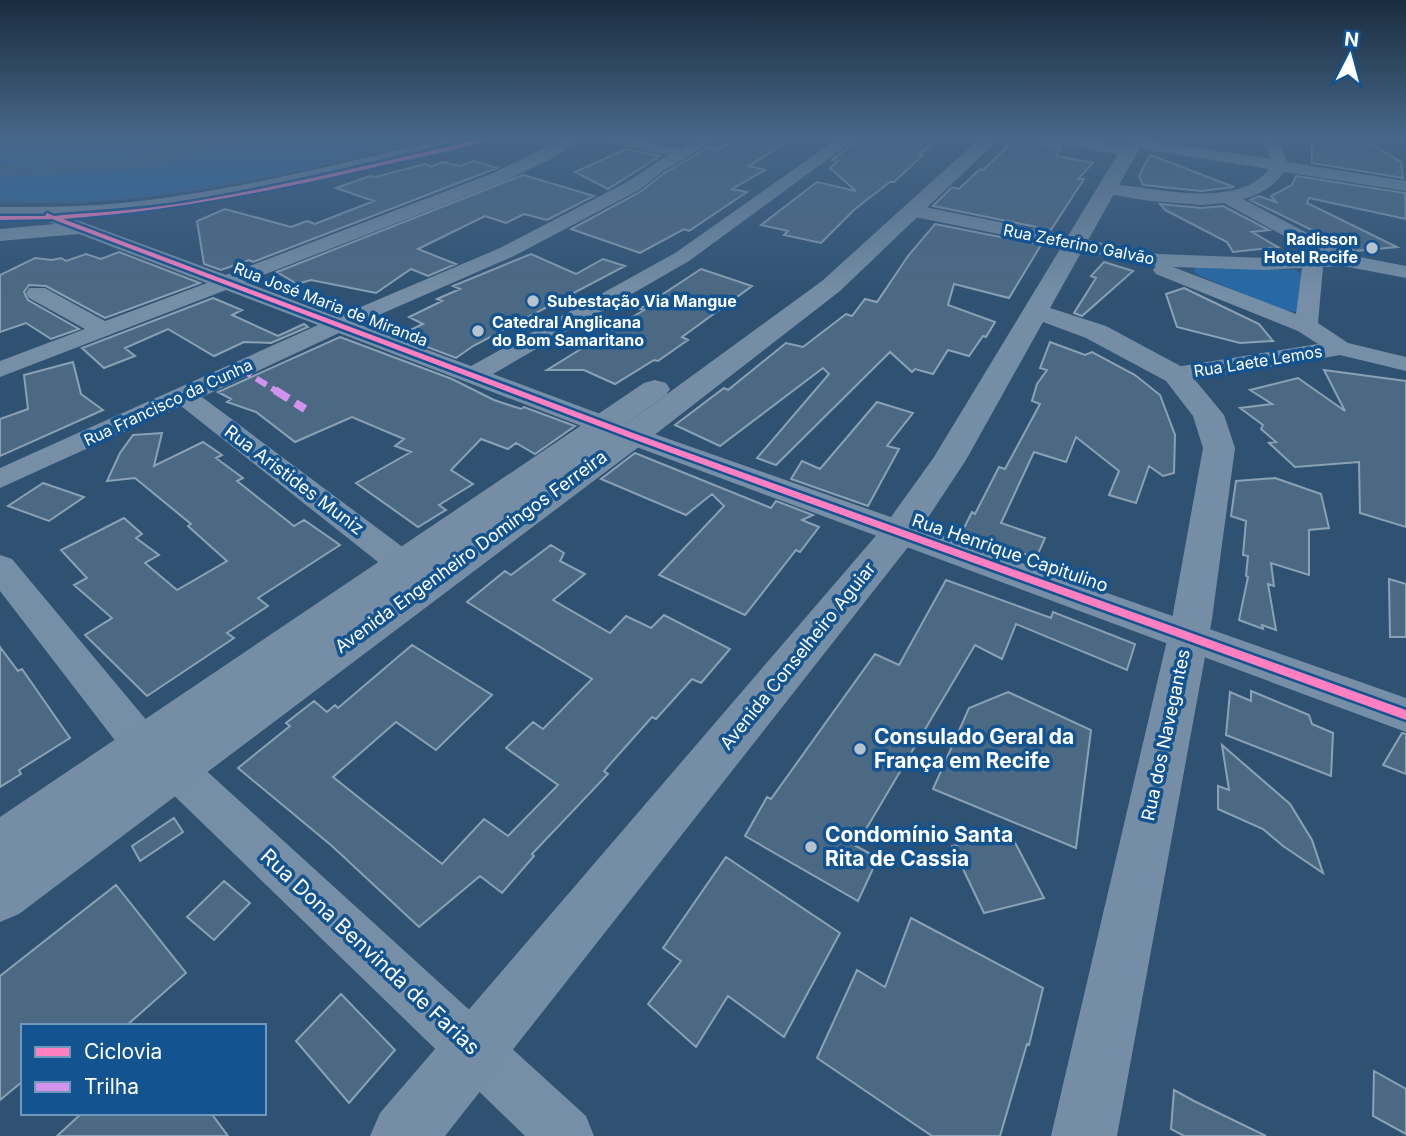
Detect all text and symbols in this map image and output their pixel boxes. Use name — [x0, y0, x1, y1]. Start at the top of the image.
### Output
north arrow — [1315, 21, 1385, 91]
text: N — [1343, 27, 1360, 52]
street label: Rua Zeferino Galvão — [1002, 220, 1156, 268]
place label: Radisson Hotel Recife — [1264, 229, 1358, 267]
marker: Radisson Hotel Recife — [1364, 240, 1380, 256]
street label: Rua José Maria de Miranda — [231, 258, 431, 350]
place label: Subestação Via Mangue — [547, 291, 737, 311]
marker: Subestação Via Mangue — [525, 293, 541, 309]
place label: Catedral Anglicana do Bom Samaritano — [492, 312, 644, 350]
marker: Catedral Anglicana do Bom Samaritano — [470, 323, 486, 339]
street label: Rua Laete Lemos — [1192, 341, 1324, 381]
street label: Rua Francisco da Cunha — [81, 354, 255, 450]
street label: Rua Aristides Muniz — [221, 420, 368, 539]
street label: Avenida Engenheiro Domingos Ferreira — [331, 446, 611, 657]
street label: Rua Henrique Capitulino — [909, 509, 1111, 596]
street label: Avenida Conselheiro Aguiar — [716, 558, 880, 754]
street label: Rua dos Navegantes — [1137, 647, 1194, 823]
place label: Consulado Geral da França em Recife — [874, 724, 1074, 773]
marker: Consulado Geral da França em Recife — [852, 741, 868, 757]
place label: Condomínio Santa Rita de Cassia — [825, 822, 1013, 871]
marker: Condomínio Santa Rita de Cassia — [803, 839, 819, 855]
street label: Rua Dona Benvinda de Farias — [256, 843, 485, 1060]
legend — [21, 1024, 266, 1115]
text: Ciclovia — [84, 1039, 162, 1064]
text: Trilha — [84, 1074, 139, 1099]

